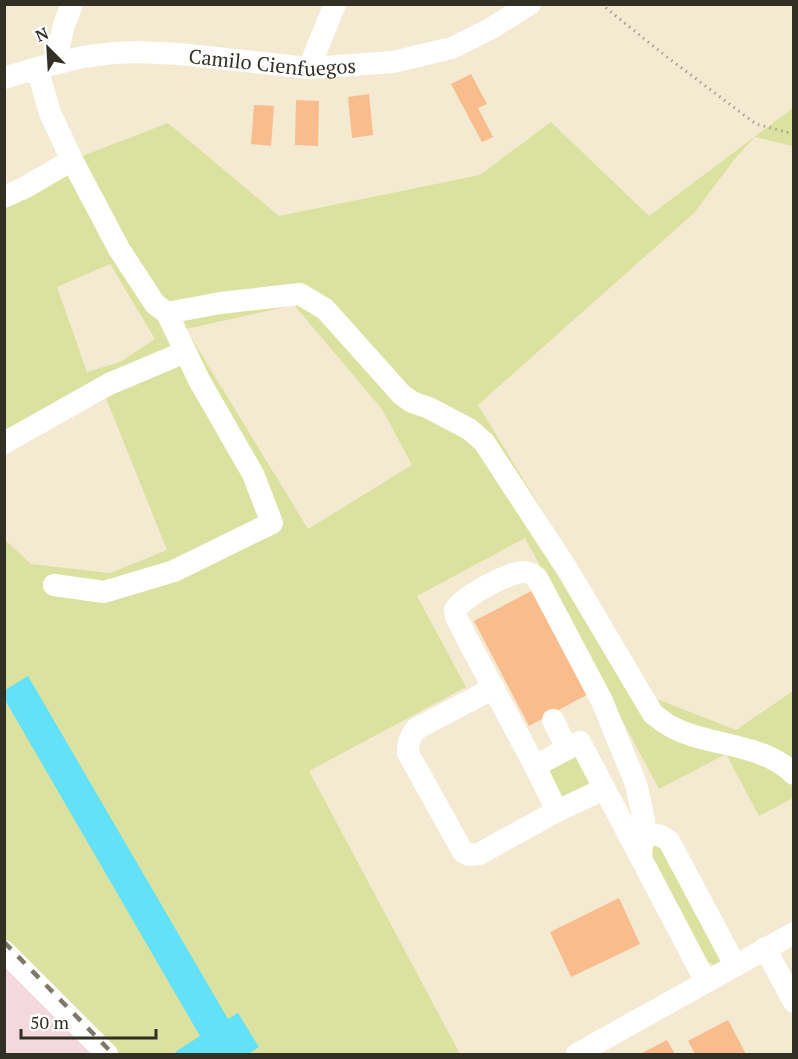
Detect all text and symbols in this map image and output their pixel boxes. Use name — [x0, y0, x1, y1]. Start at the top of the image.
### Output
north arrow — [18, 18, 78, 78]
text: N — [32, 22, 52, 47]
street label: Camilo Cienfuegos — [187, 42, 357, 82]
scale bar — [21, 1002, 156, 1040]
text: 50 m — [30, 1010, 70, 1034]

